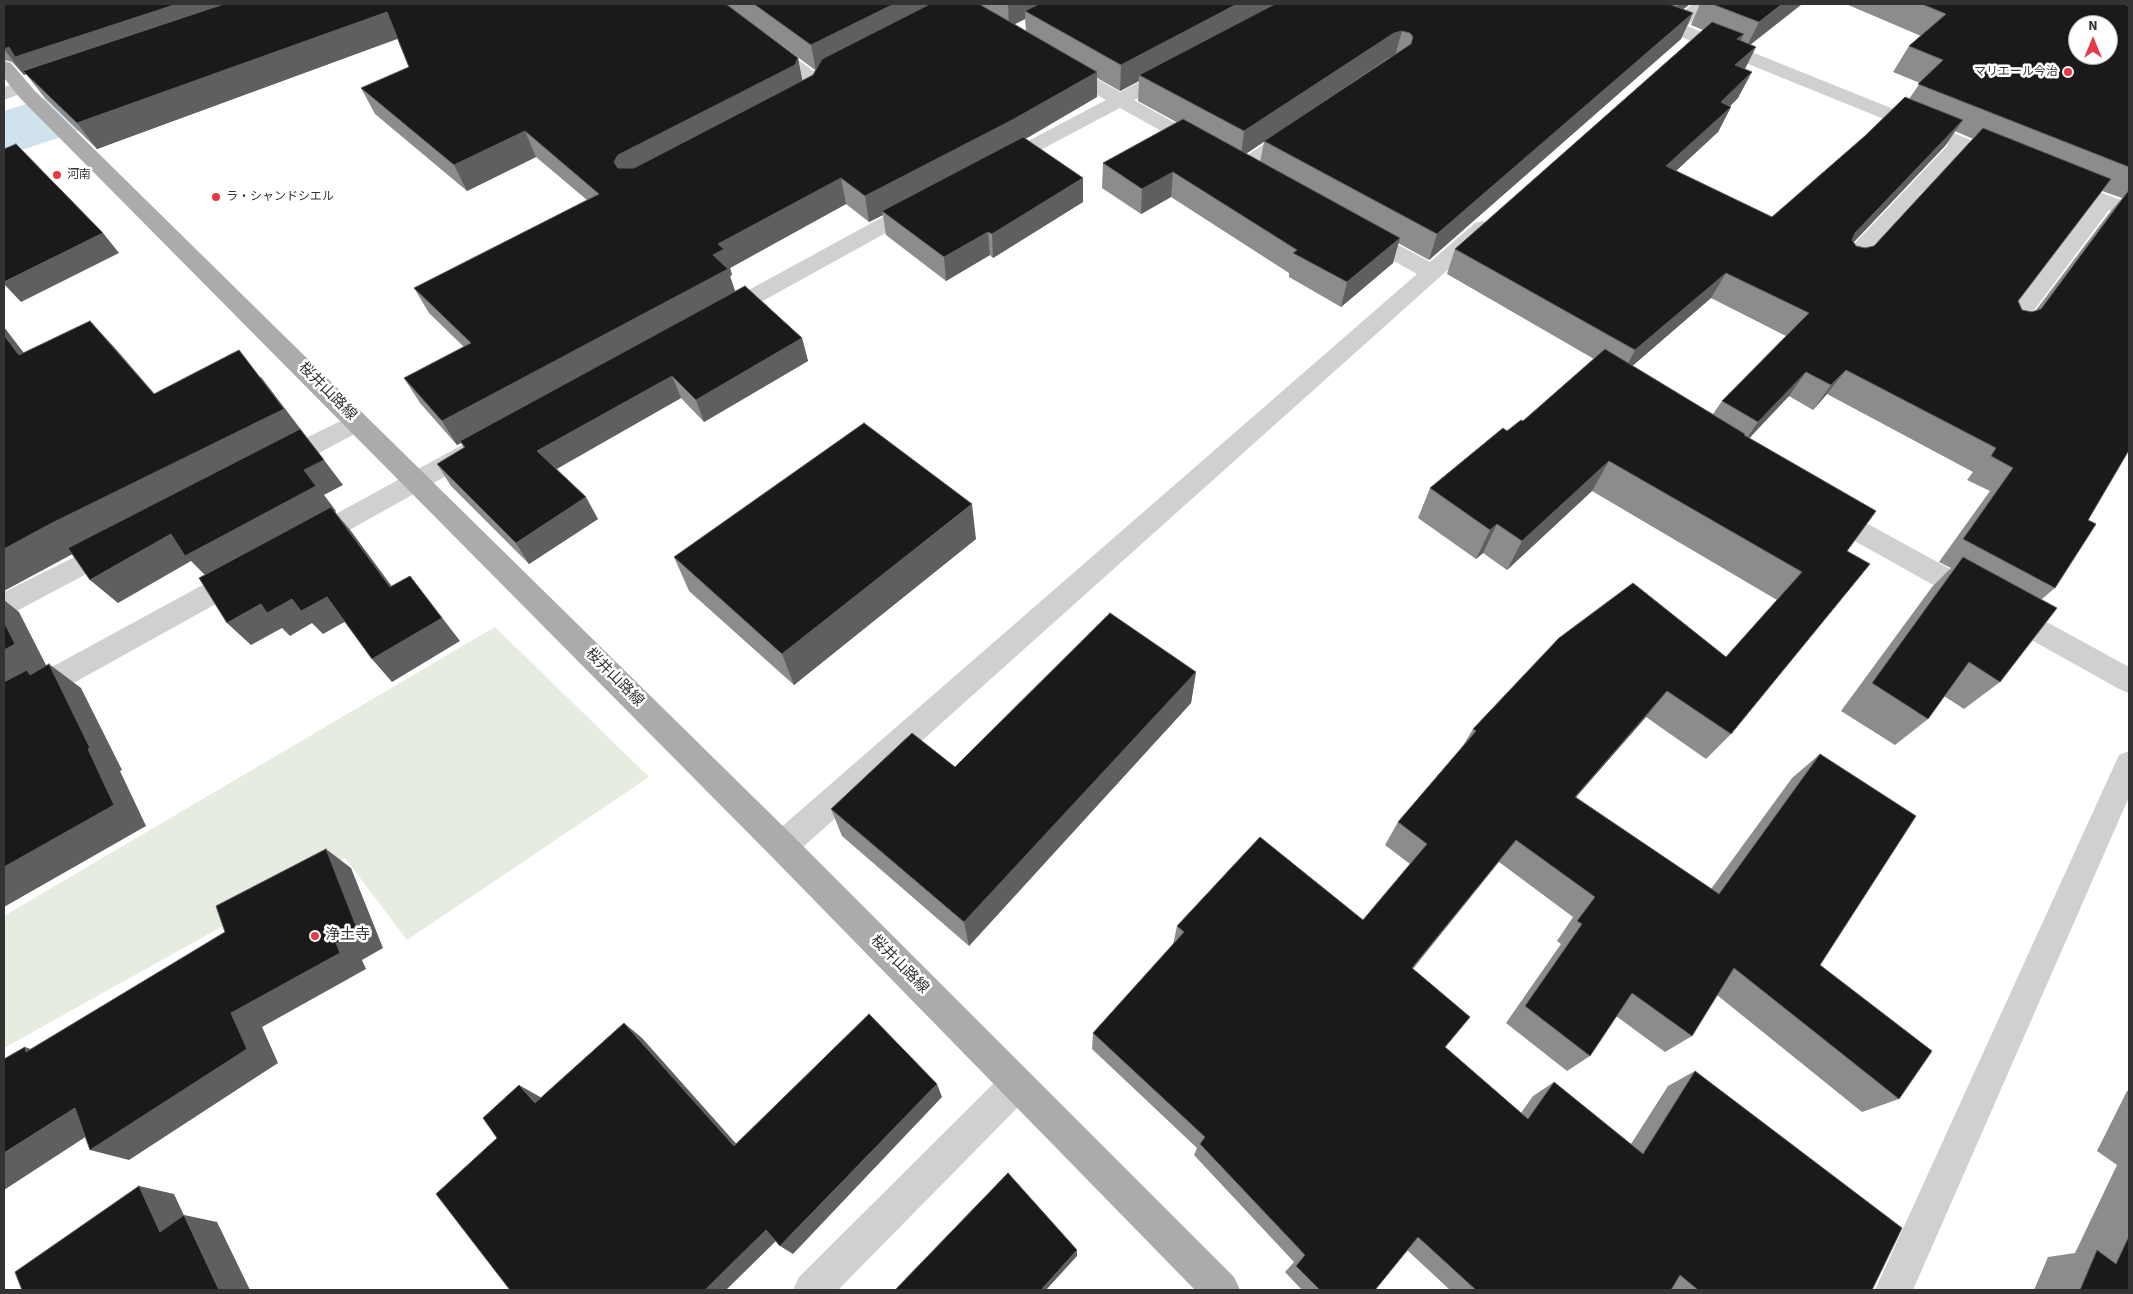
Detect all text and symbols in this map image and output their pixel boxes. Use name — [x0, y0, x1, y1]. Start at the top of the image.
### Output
north arrow — [2068, 15, 2118, 65]
text: N — [2088, 16, 2098, 36]
place label: マリエール今治 — [1974, 65, 2058, 79]
marker: マリエール今治 — [2062, 66, 2074, 78]
place label: 河南 — [67, 168, 91, 182]
marker: 河南 — [51, 169, 63, 181]
place label: ラ・シャンドシエル — [226, 190, 334, 204]
marker: ラ・シャンドシエル — [210, 191, 222, 203]
street label: 桜井山路線 — [294, 359, 360, 425]
street label: 桜井山路線 — [581, 645, 647, 711]
place label: 浄土寺 — [325, 927, 370, 945]
marker: 浄土寺 — [309, 930, 321, 942]
street label: 桜井山路線 — [866, 932, 932, 998]

